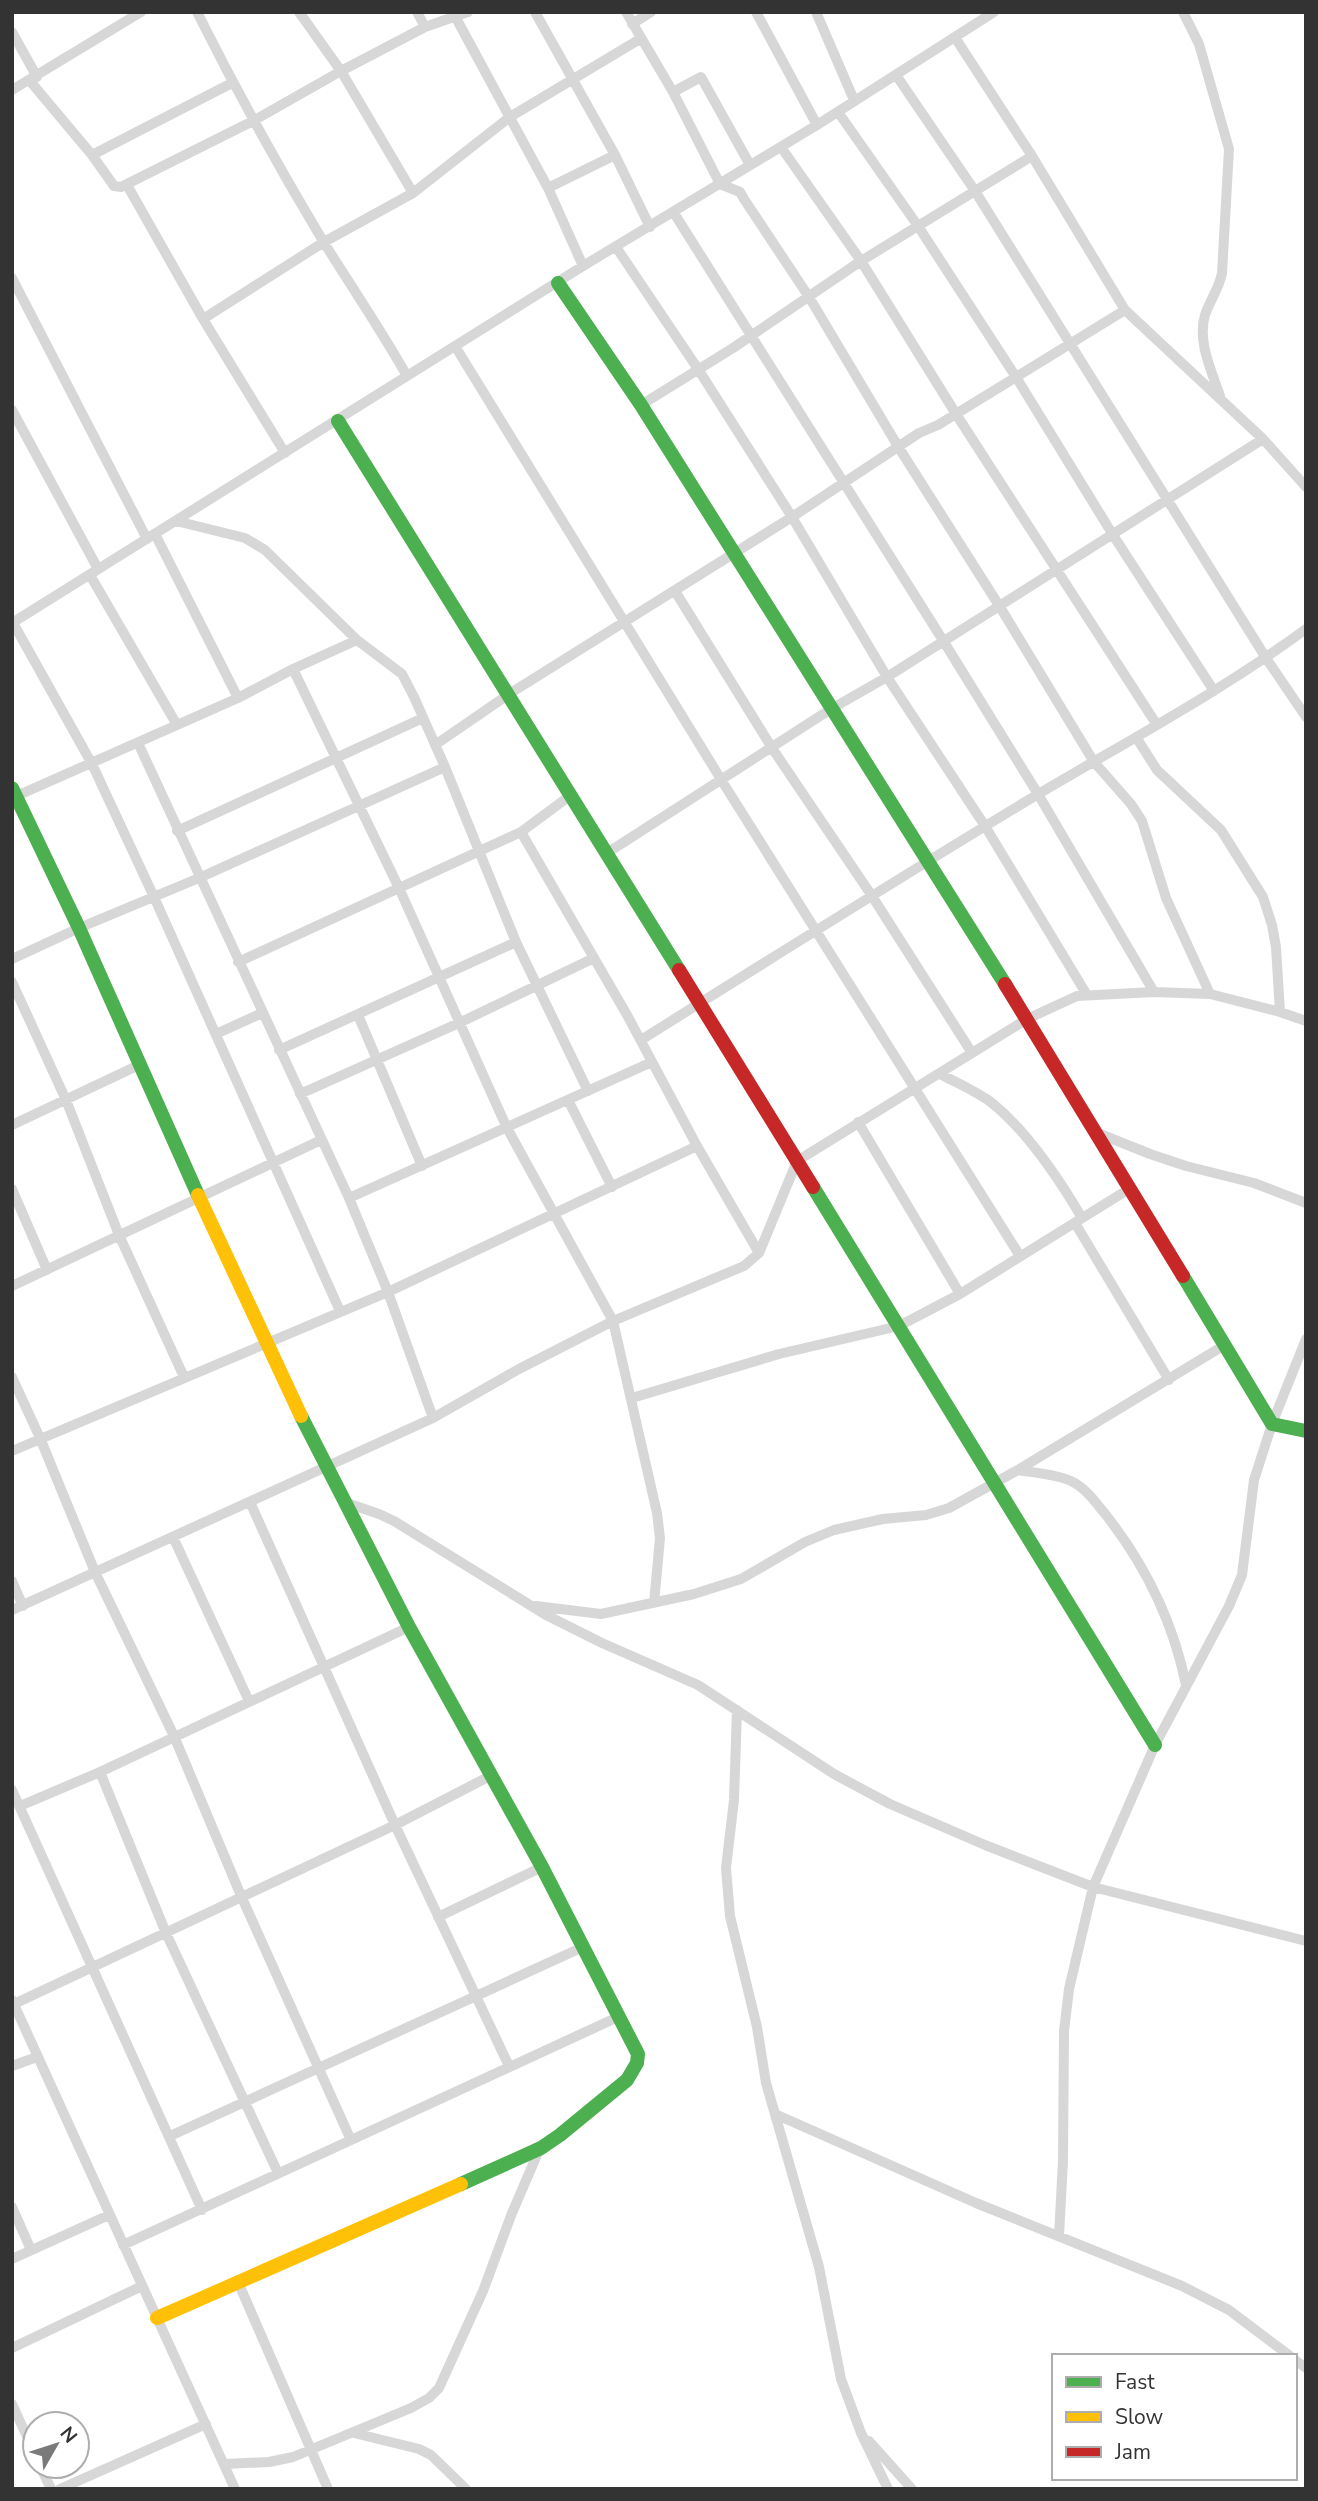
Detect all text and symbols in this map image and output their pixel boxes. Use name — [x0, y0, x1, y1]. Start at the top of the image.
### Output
legend — [1052, 2354, 1297, 2480]
text: Fast — [1115, 2368, 1155, 2396]
text: Slow — [1115, 2403, 1164, 2431]
north arrow — [21, 2410, 91, 2480]
text: N — [54, 2421, 83, 2449]
text: Jam — [1114, 2438, 1151, 2466]

